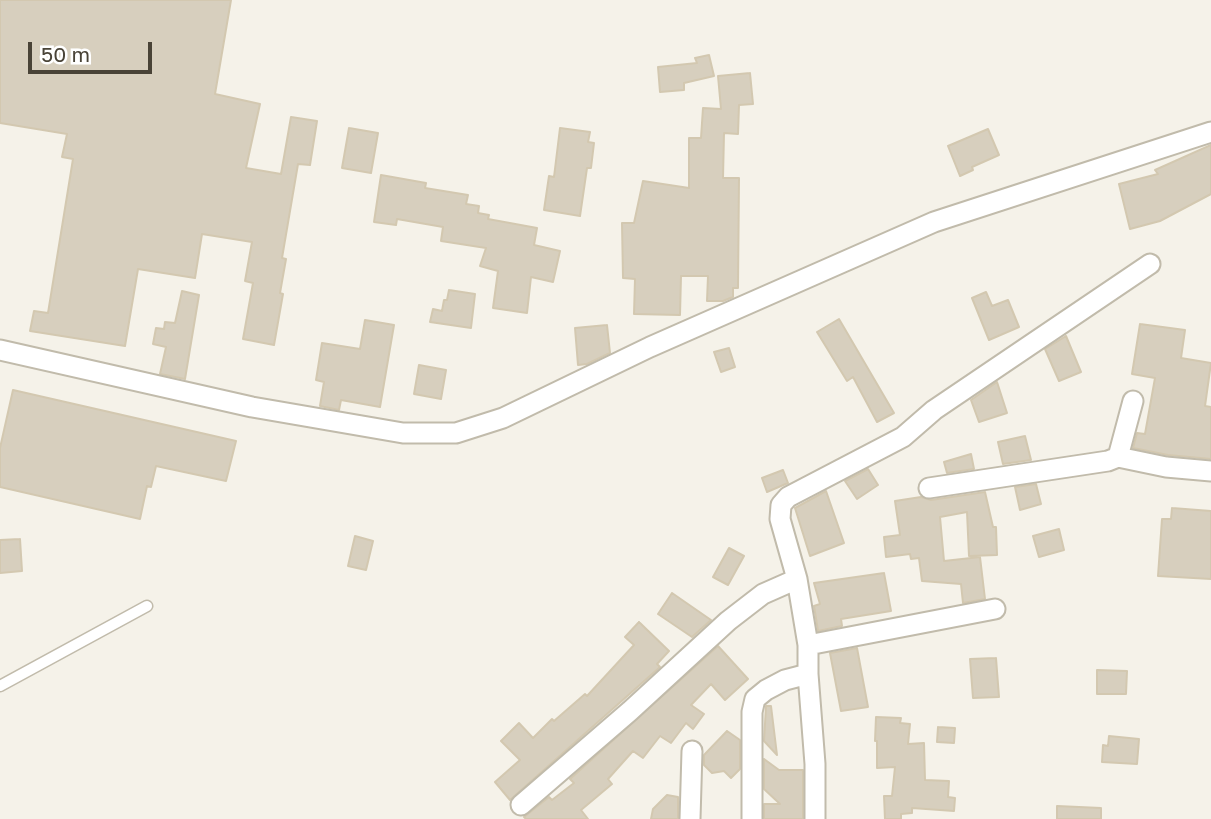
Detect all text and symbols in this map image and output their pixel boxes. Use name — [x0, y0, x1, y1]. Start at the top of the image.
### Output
scale bar — [32, 28, 156, 72]
text: 50 m — [41, 41, 90, 67]

